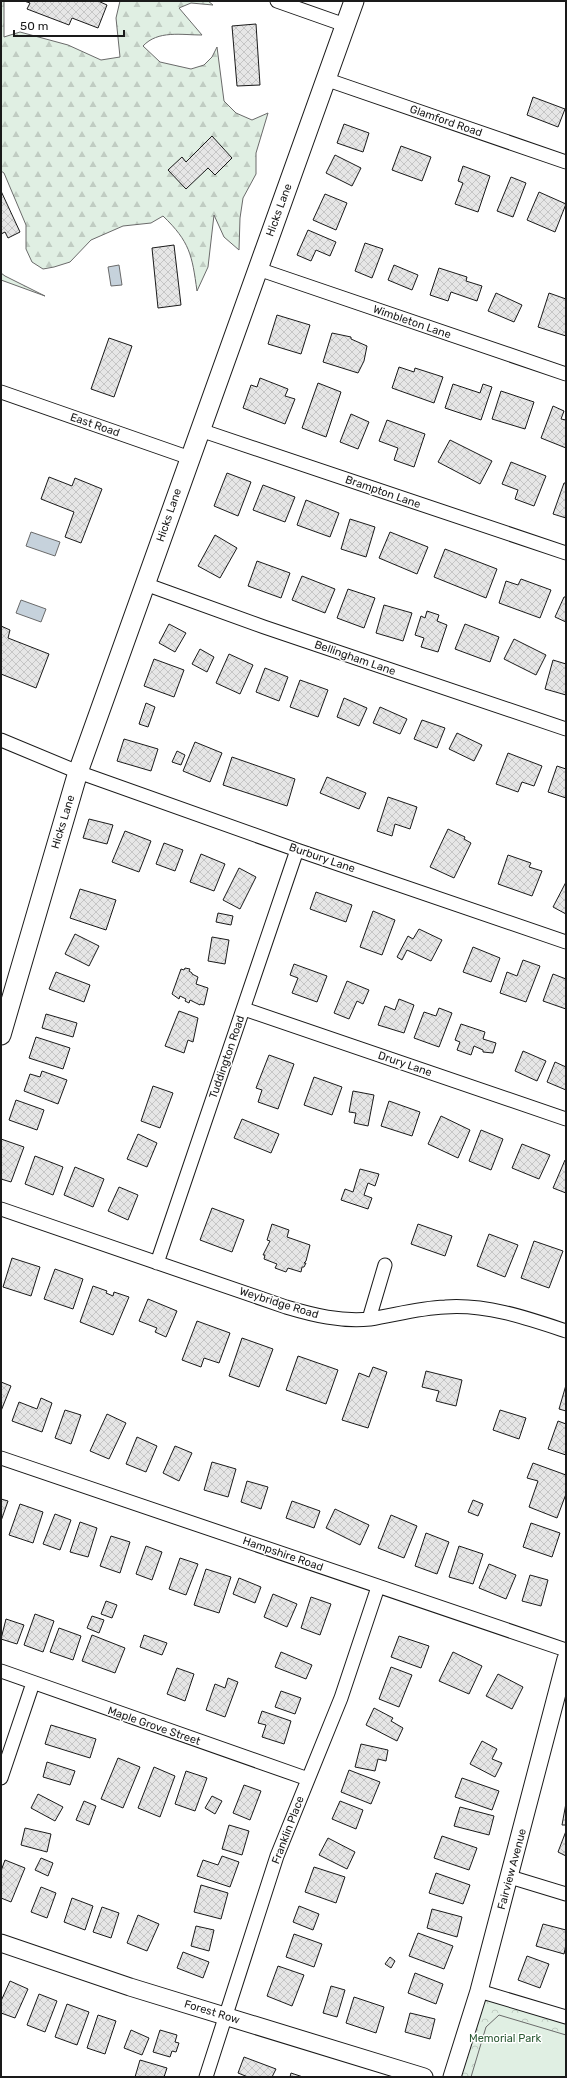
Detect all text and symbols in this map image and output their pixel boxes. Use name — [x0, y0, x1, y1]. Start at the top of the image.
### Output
scale bar — [14, 12, 124, 38]
text: 50 m — [20, 19, 48, 33]
street label: Glamford Road — [408, 103, 484, 139]
street label: Hicks Lane — [263, 182, 295, 238]
street label: Wimbleton Lane — [371, 303, 453, 341]
street label: East Road — [69, 410, 121, 440]
street label: Brampton Lane — [344, 473, 422, 511]
street label: Hicks Lane — [154, 487, 184, 543]
street label: Bellingham Lane — [313, 638, 397, 678]
street label: Hicks Lane — [49, 794, 77, 850]
street label: Burbury Lane — [287, 841, 357, 875]
street label: Tuddington Road — [207, 1014, 247, 1100]
street label: Drury Lane — [376, 1049, 434, 1079]
street label: Weybridge Road — [238, 1285, 320, 1321]
street label: Hampshire Road — [241, 1534, 325, 1574]
street label: Maple Grove Street — [106, 1704, 203, 1748]
street label: Franklin Place — [269, 1794, 307, 1866]
street label: Fairview Avenue — [495, 1827, 529, 1911]
street label: Forest Row — [183, 1997, 242, 2027]
park label: Memorial Park — [469, 2032, 541, 2045]

